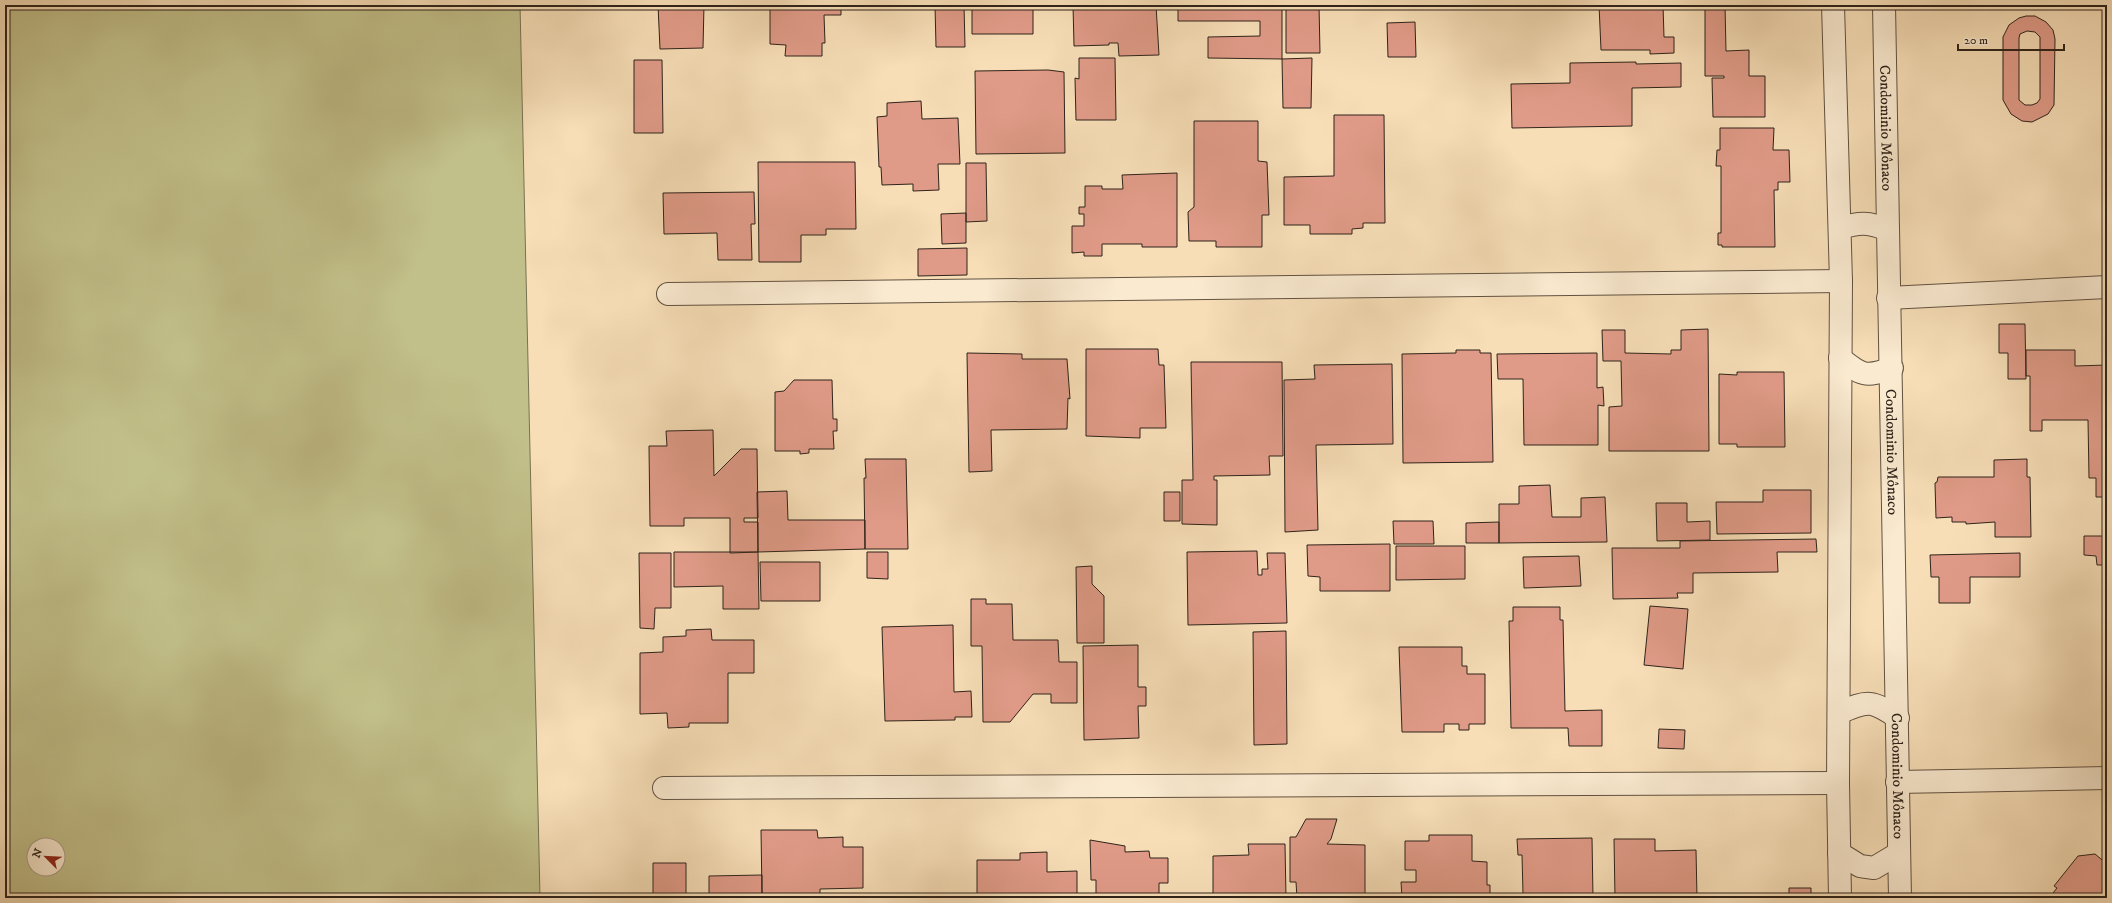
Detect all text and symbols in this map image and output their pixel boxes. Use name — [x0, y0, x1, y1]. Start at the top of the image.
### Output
scale bar — [1958, 26, 2064, 52]
text: 20 m — [1964, 33, 1988, 48]
street label: Condominio Mônaco — [1876, 65, 1897, 191]
street label: Condominio Mônaco — [1881, 389, 1903, 515]
street label: Condominio Mônaco — [1887, 713, 1908, 839]
north arrow — [26, 837, 66, 877]
text: N — [30, 846, 46, 860]

